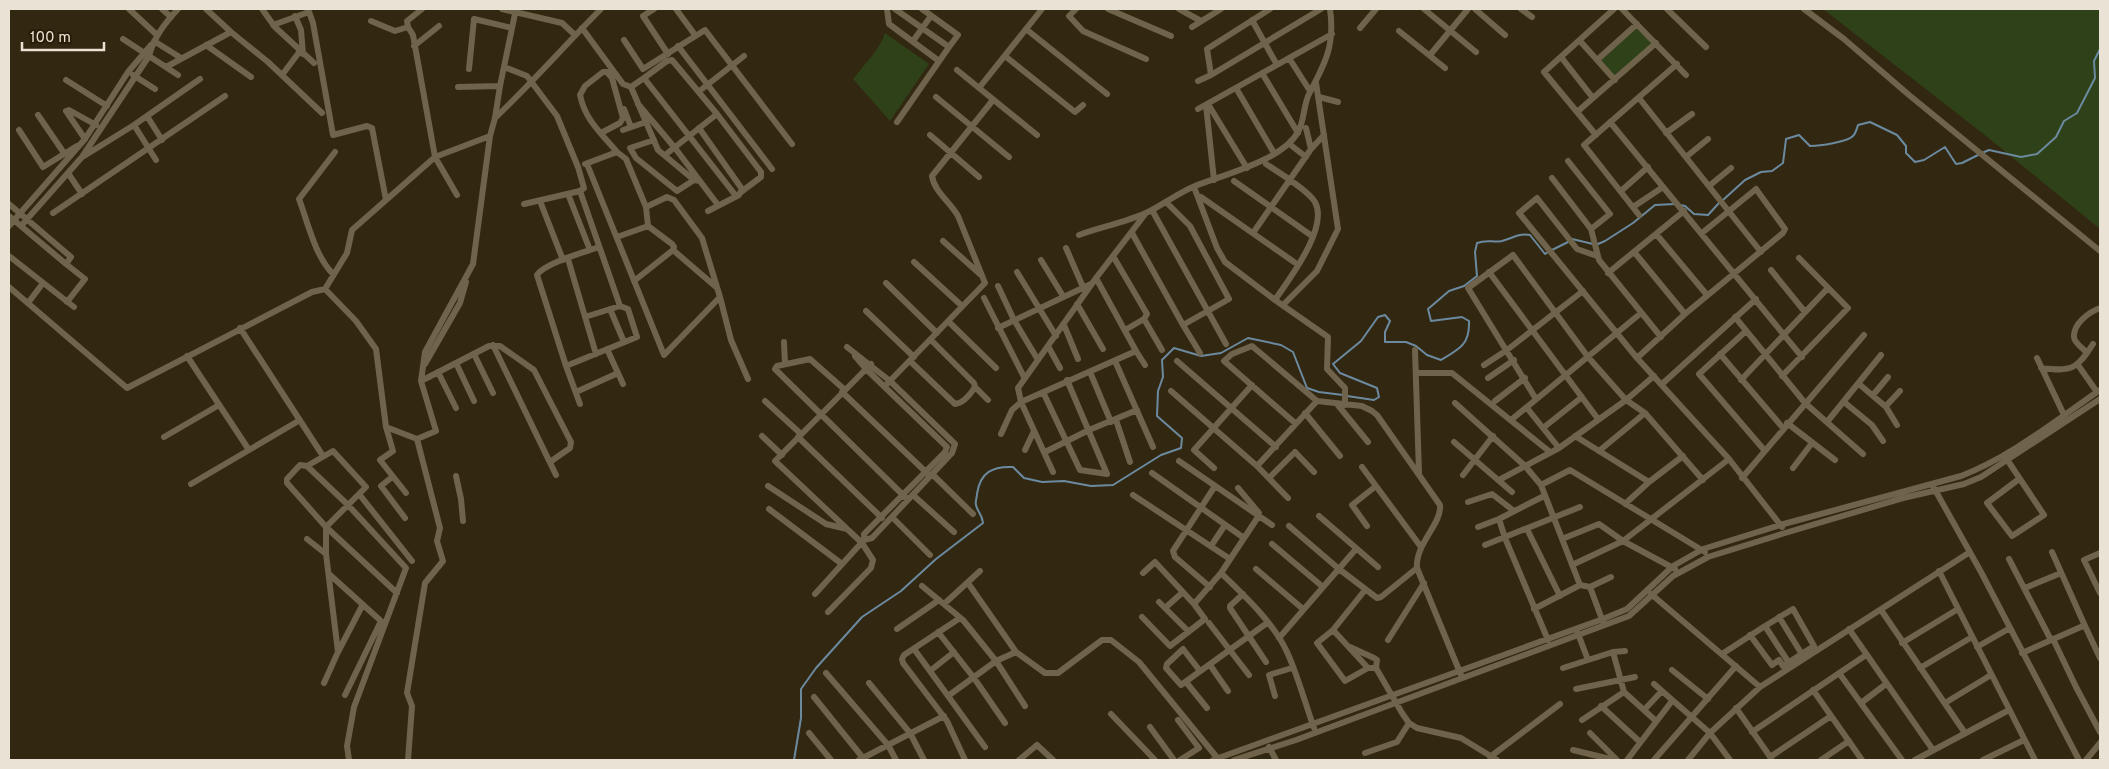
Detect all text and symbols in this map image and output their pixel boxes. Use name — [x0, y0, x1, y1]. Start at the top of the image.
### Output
scale bar — [22, 20, 105, 52]
text: 100 m — [30, 29, 71, 48]

